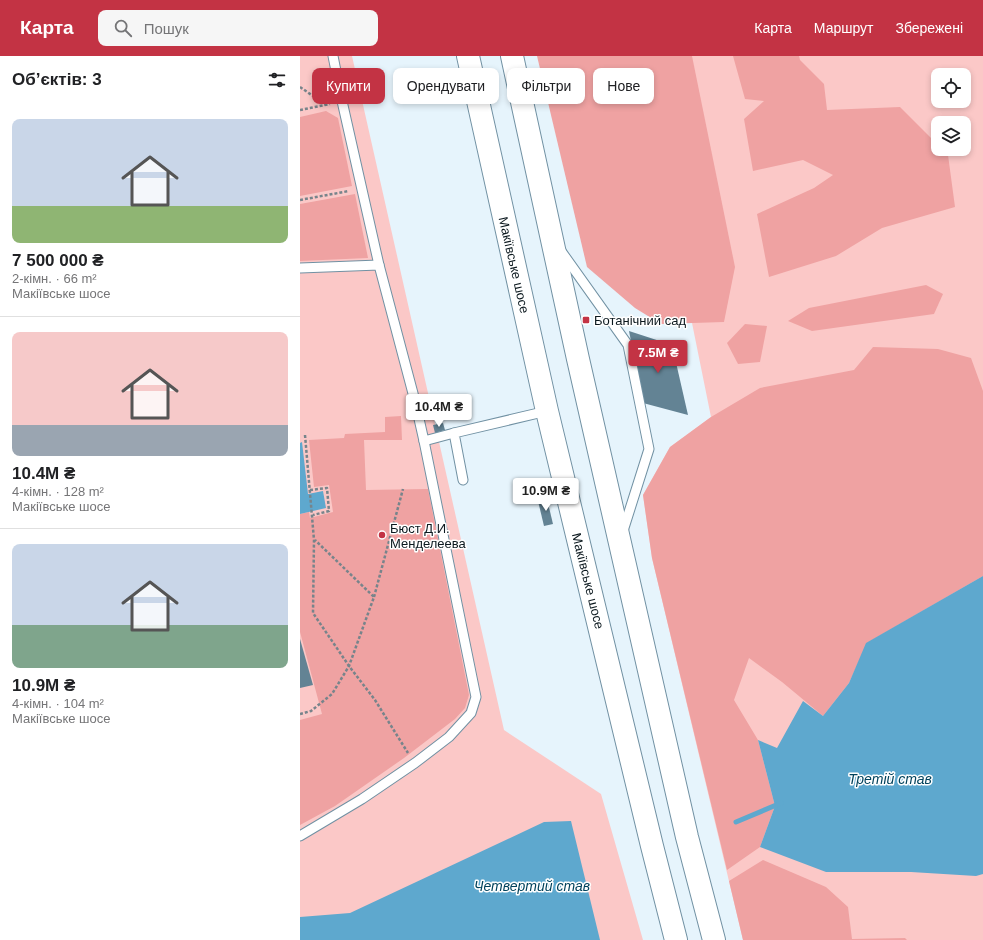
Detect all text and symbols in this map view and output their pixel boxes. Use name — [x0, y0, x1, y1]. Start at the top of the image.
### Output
search box — [98, 10, 378, 46]
text: Карта — [20, 17, 74, 38]
icon: search — [112, 17, 134, 39]
text: Пошук — [144, 20, 189, 37]
text: Карта — [754, 20, 792, 36]
text: Маршрут — [814, 20, 873, 36]
text: Збережені — [895, 20, 963, 36]
chip: Купити — [312, 68, 385, 104]
chip: Орендувати — [393, 68, 499, 104]
chip: Фільтри — [507, 68, 585, 104]
chip: Нове — [593, 68, 654, 104]
map controls — [931, 68, 971, 156]
button: locate — [931, 68, 971, 108]
icon: filters — [266, 69, 288, 91]
text: Об’єктів: 3 — [12, 70, 102, 89]
button: layers — [931, 116, 971, 156]
icon: home — [114, 145, 186, 217]
street label: Макіївське шосе — [496, 215, 532, 315]
text: 7 500 000 ₴ — [12, 251, 104, 270]
text: 2-кімн. · 66 m² — [12, 271, 97, 286]
text: Макіївське шосе — [12, 286, 111, 301]
place label: Ботанічний сад — [594, 313, 686, 328]
marker: Ботанічний сад — [581, 315, 591, 325]
pin: 7.5M ₴ — [625, 340, 691, 374]
text: 7.5M ₴ — [637, 345, 679, 360]
icon: home — [114, 358, 186, 430]
pin: 10.4M ₴ — [402, 394, 476, 428]
text: 10.4M ₴ — [415, 399, 463, 414]
text: 10.4M ₴ — [12, 464, 75, 483]
pin: 10.9M ₴ — [509, 478, 583, 512]
text: 10.9M ₴ — [522, 483, 570, 498]
text: 4-кімн. · 128 m² — [12, 484, 104, 499]
text: Макіївське шосе — [12, 499, 111, 514]
place label: Бюст Д.И. Менделеева — [390, 521, 467, 551]
marker: Бюст Д.И. Менделеева — [377, 530, 387, 540]
street label: Макіївське шосе — [569, 531, 607, 631]
icon: home — [114, 570, 186, 642]
text: 10.9M ₴ — [12, 676, 75, 695]
text: 4-кімн. · 104 m² — [12, 696, 104, 711]
text: Макіївське шосе — [12, 711, 111, 726]
water label: Третій став — [848, 771, 932, 787]
water label: Четвертий став — [474, 878, 590, 894]

